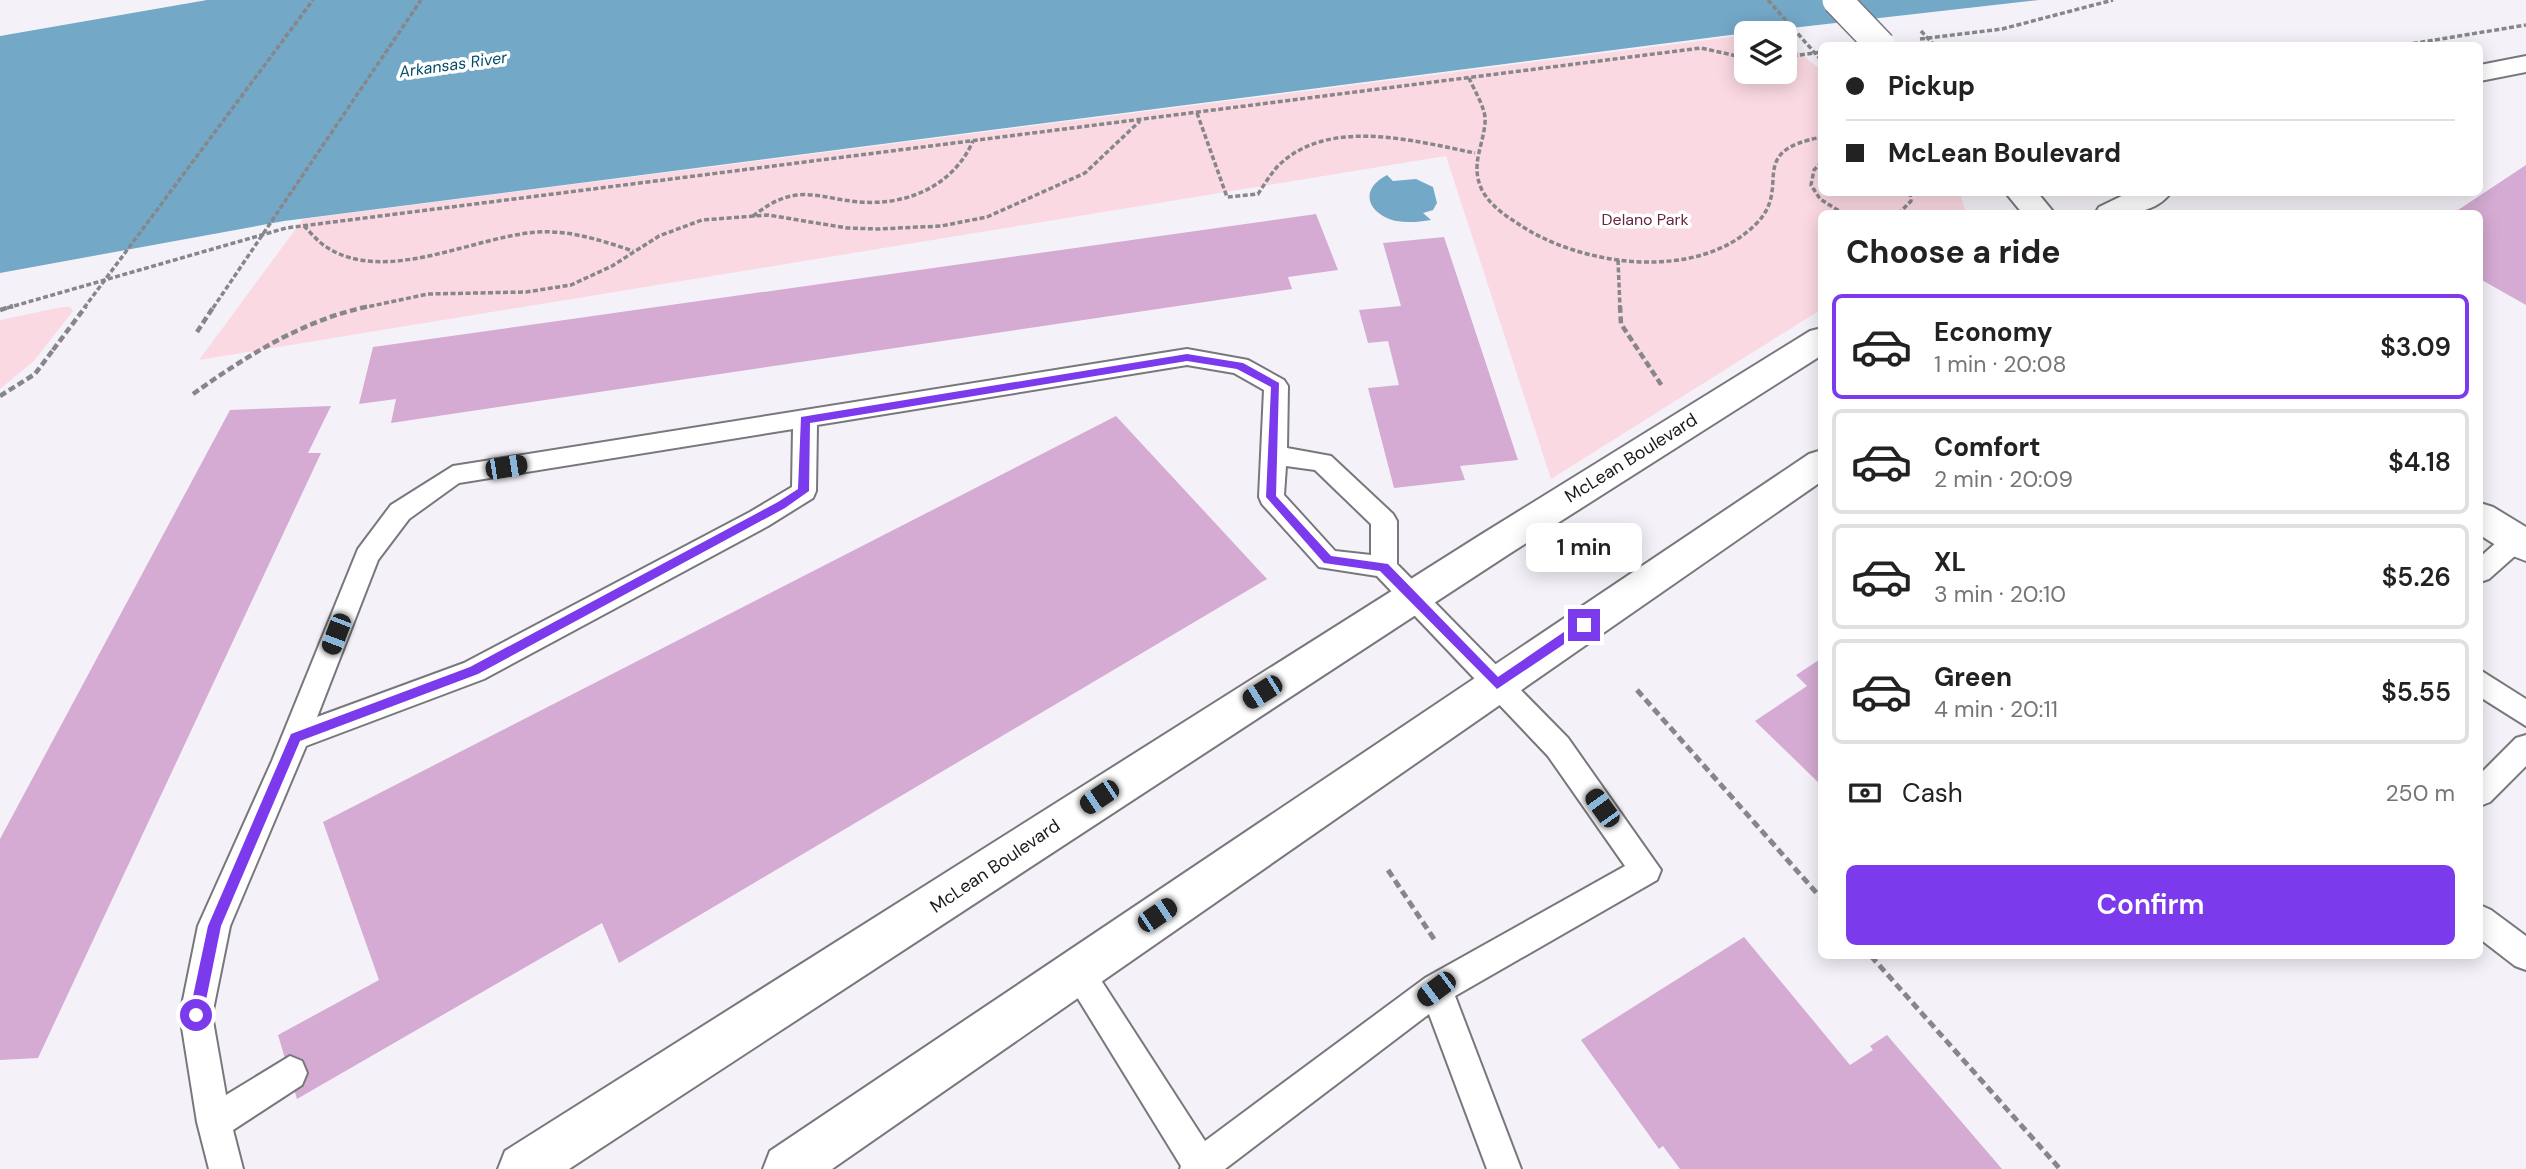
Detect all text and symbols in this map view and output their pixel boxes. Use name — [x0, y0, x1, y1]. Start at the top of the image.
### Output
map controls — [1734, 21, 1797, 84]
button: layers — [1734, 21, 1797, 84]
water label: Arkansas River — [397, 46, 509, 83]
text: Pickup — [1888, 69, 1975, 103]
text: McLean Boulevard — [1888, 136, 2121, 170]
park label: Delano Park — [1602, 209, 1688, 230]
text: Choose a ride — [1846, 231, 2061, 273]
icon: car — [1850, 315, 1913, 378]
text: Economy — [1934, 315, 2052, 349]
text: $3.09 — [2380, 330, 2451, 364]
text: 1 min · 20:08 — [1934, 349, 2066, 379]
street label: McLean Boulevard — [1560, 408, 1702, 508]
icon: car — [1850, 430, 1913, 493]
text: Comfort — [1934, 430, 2040, 464]
text: $4.18 — [2388, 445, 2451, 479]
car — [484, 453, 529, 481]
text: 2 min · 20:09 — [1934, 464, 2073, 494]
callout: 1 min — [1526, 524, 1642, 572]
text: 1 min — [1557, 532, 1611, 562]
icon: car — [1850, 545, 1913, 608]
text: XL — [1934, 545, 1966, 579]
text: $5.26 — [2382, 560, 2451, 594]
text: 3 min · 20:10 — [1934, 579, 2066, 609]
route end — [1568, 609, 1600, 641]
car — [319, 611, 354, 657]
icon: car — [1850, 660, 1913, 723]
text: Green — [1934, 660, 2012, 694]
car — [1239, 672, 1286, 712]
text: $5.55 — [2381, 675, 2451, 709]
text: 4 min · 20:11 — [1934, 694, 2058, 724]
icon: cash — [1846, 774, 1884, 812]
text: Cash — [1902, 776, 1963, 810]
car — [1076, 777, 1123, 817]
text: 250 m — [2385, 778, 2455, 808]
car — [1582, 785, 1623, 831]
street label: McLean Boulevard — [925, 814, 1065, 918]
button: Confirm — [1846, 865, 2455, 945]
car — [1134, 895, 1181, 935]
car — [1413, 968, 1460, 1010]
route start — [180, 999, 212, 1031]

